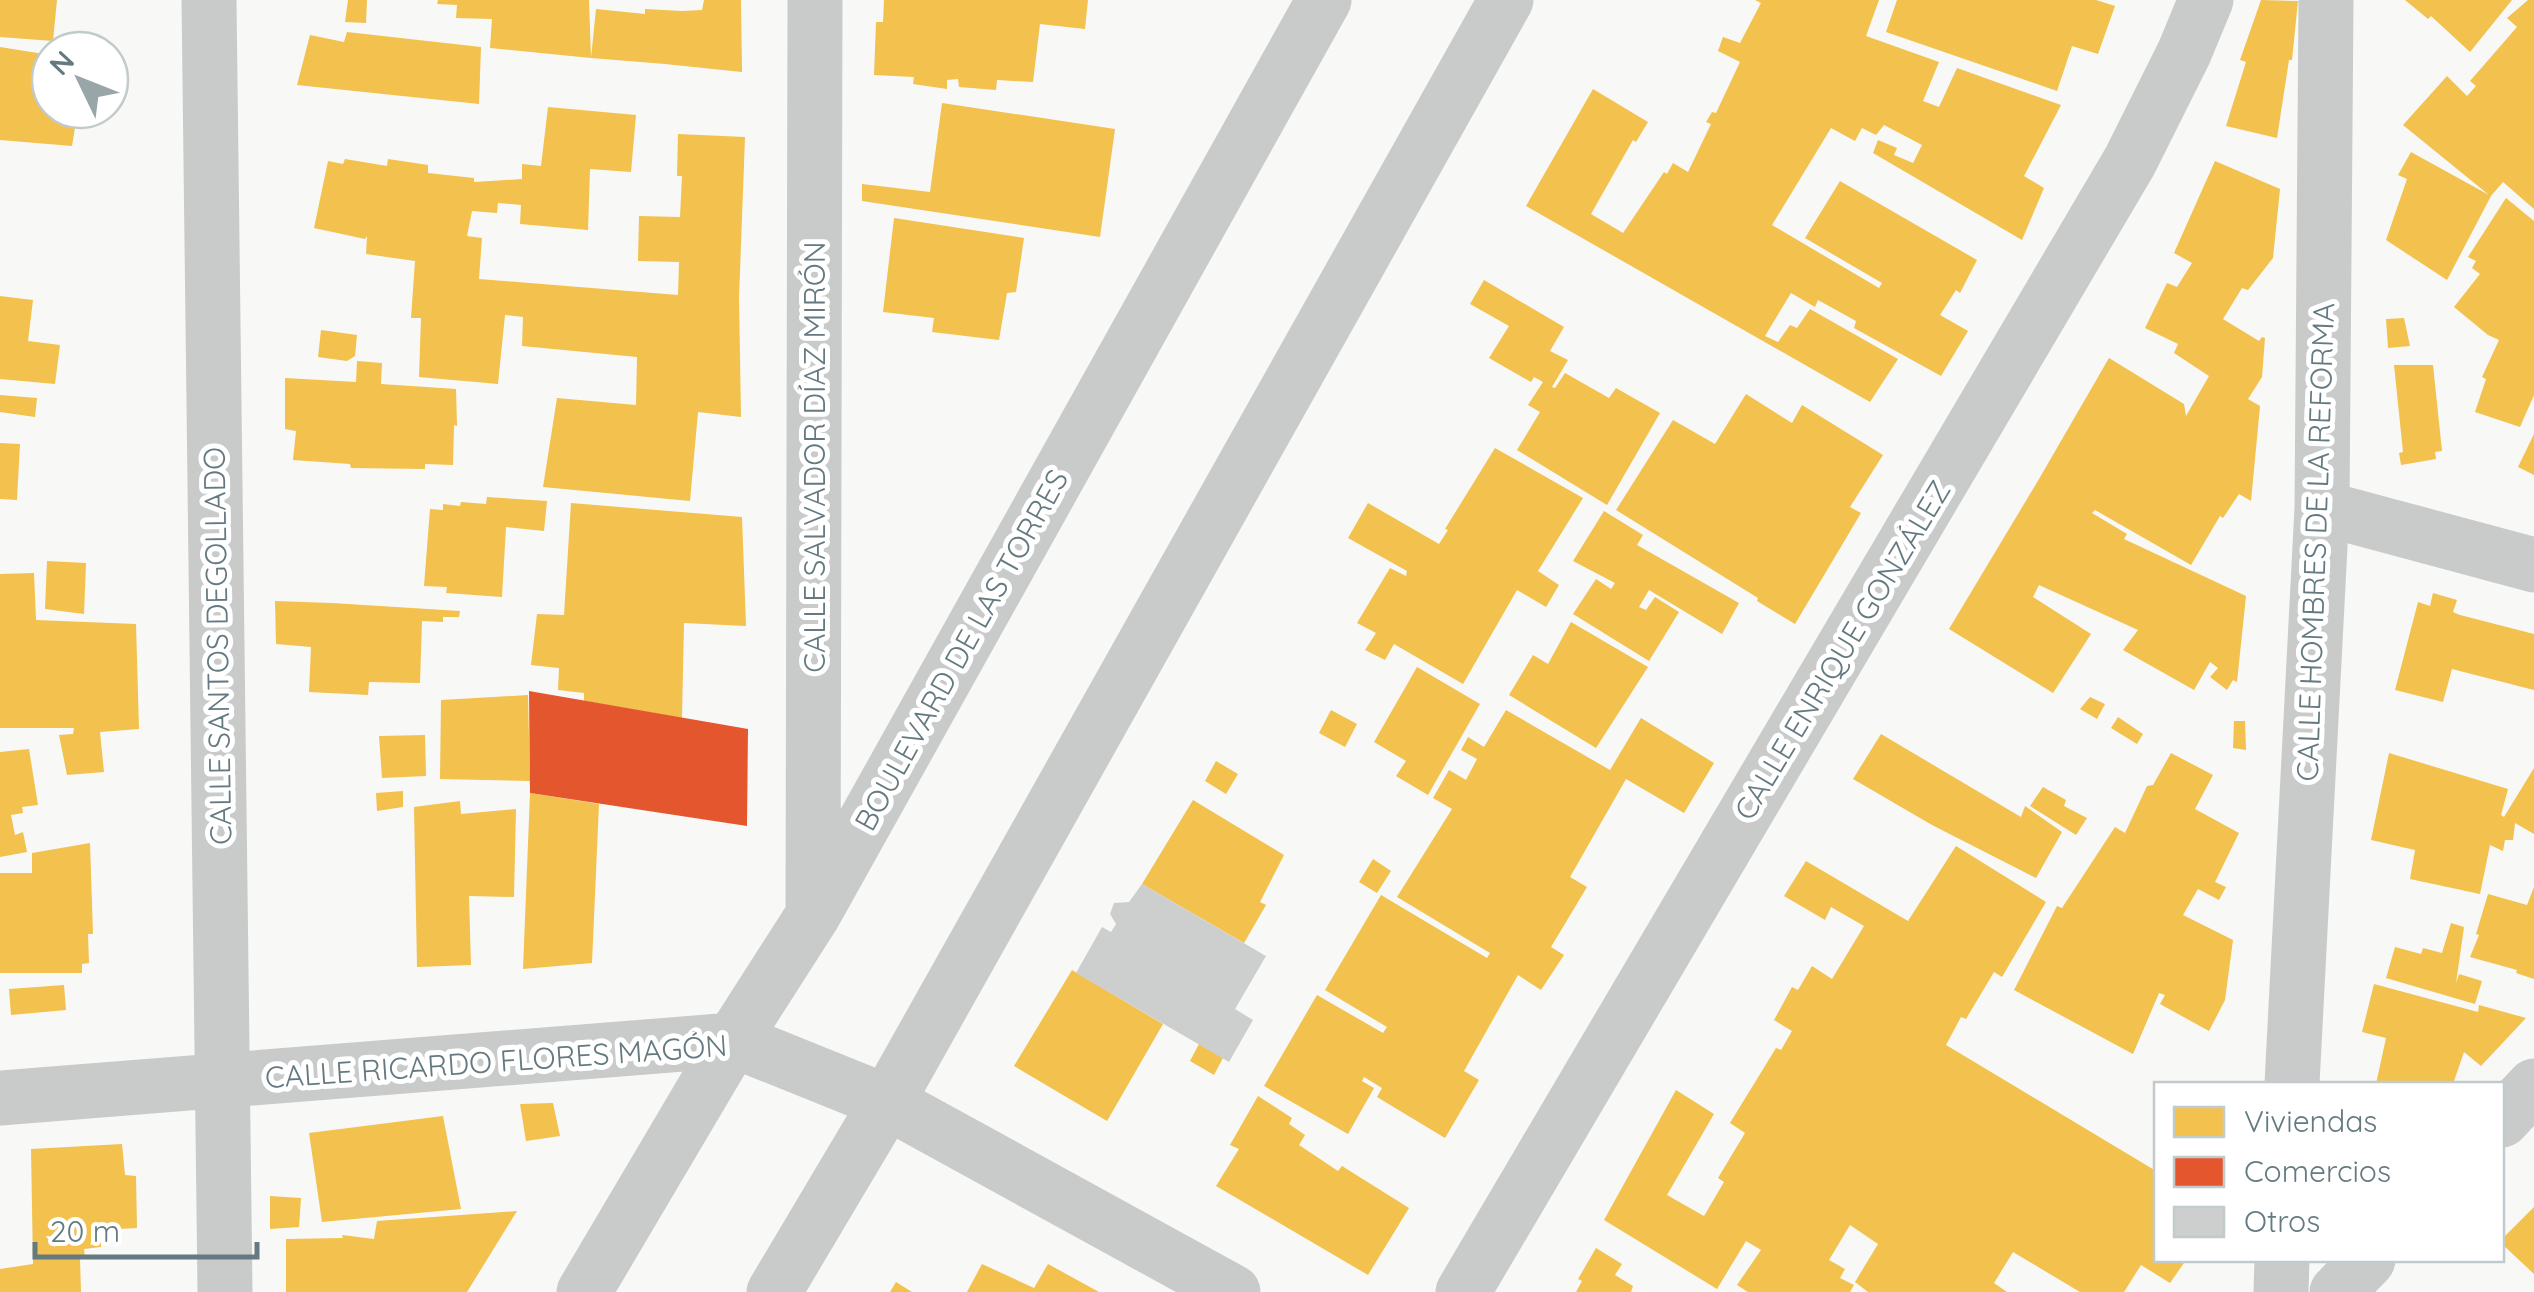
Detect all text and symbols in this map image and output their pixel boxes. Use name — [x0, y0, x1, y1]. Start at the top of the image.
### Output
north arrow — [30, 30, 130, 130]
text: N — [42, 43, 81, 82]
street label: CALLE SALVADOR DÍAZ MIRÓN — [795, 241, 833, 673]
street label: CALLE HOMBRES DE LA REFORMA — [2288, 302, 2342, 782]
street label: CALLE SANTOS DEGOLLADO — [195, 447, 239, 845]
street label: BOULEVARD DE LAS TORRES — [846, 463, 1076, 837]
street label: CALLE ENRIQUE GONZÁLEZ — [1725, 473, 1959, 827]
street label: CALLE RICARDO FLORES MAGÓN — [264, 1026, 728, 1096]
legend — [2154, 1082, 2504, 1262]
text: Viviendas — [2244, 1102, 2377, 1140]
text: Comercios — [2244, 1152, 2391, 1190]
scale bar — [35, 1197, 258, 1259]
text: Otros — [2244, 1202, 2320, 1240]
text: 20 m — [50, 1212, 120, 1250]

